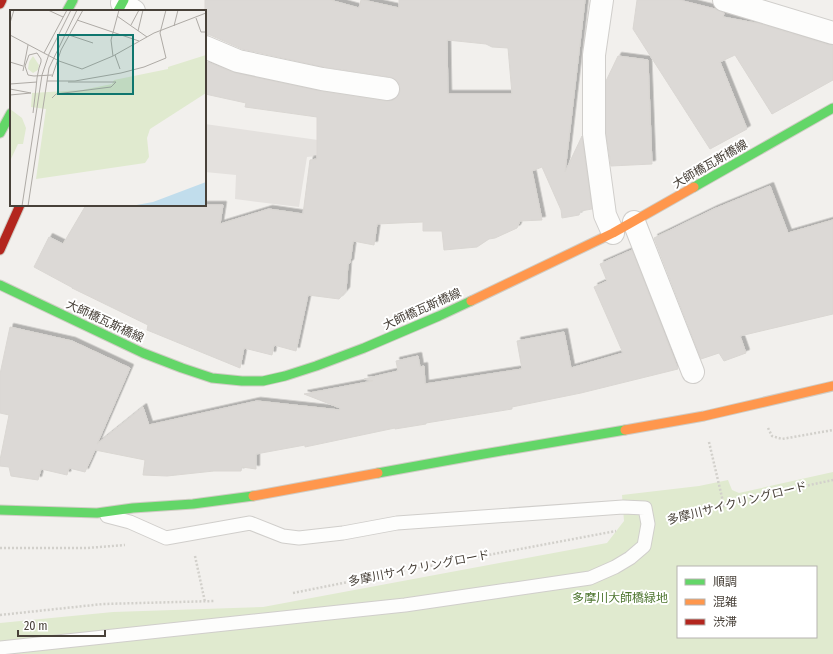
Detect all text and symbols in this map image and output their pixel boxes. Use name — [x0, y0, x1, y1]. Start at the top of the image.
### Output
inset map — [10, 10, 206, 206]
street label: 大師橋瓦斯橋線 — [670, 137, 750, 191]
street label: 大師橋瓦斯橋線 — [381, 286, 463, 332]
street label: 大師橋瓦斯橋線 — [64, 297, 146, 345]
street label: 多摩川サイクリングロード — [666, 479, 808, 527]
street label: 多摩川サイクリングロード — [347, 547, 491, 589]
legend — [677, 566, 817, 638]
text: 順調 — [713, 575, 737, 589]
park label: 多摩川大師橋緑地 — [572, 591, 668, 605]
text: 混雑 — [713, 595, 737, 609]
scale bar — [18, 612, 105, 638]
text: 渋滞 — [713, 615, 737, 629]
text: 20 m — [24, 619, 48, 633]

